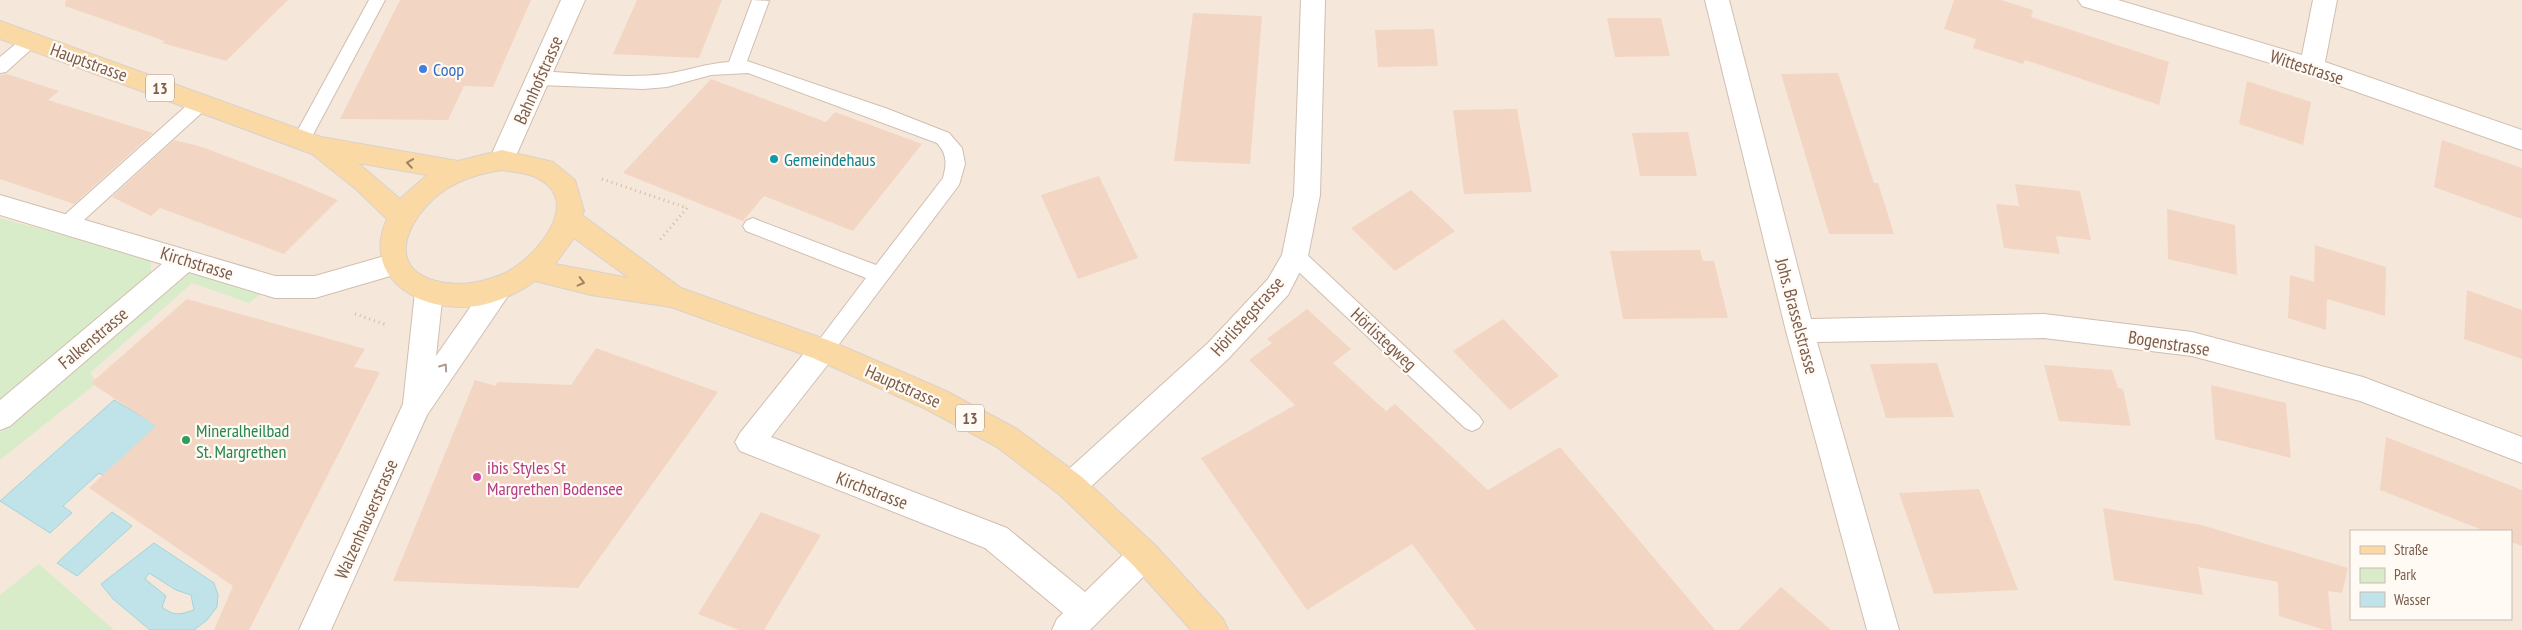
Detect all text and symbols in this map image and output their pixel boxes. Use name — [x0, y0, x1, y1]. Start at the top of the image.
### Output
street label: Bahnhofstrasse — [508, 32, 568, 128]
street label: Hauptstrasse — [47, 37, 131, 87]
street label: Wittestrasse — [2267, 44, 2347, 90]
place label: Coop — [433, 58, 464, 81]
marker: Coop — [417, 63, 429, 75]
road number: 13 — [146, 75, 174, 102]
place label: Gemeindehaus — [784, 148, 876, 171]
marker: Gemeindehaus — [768, 153, 780, 165]
one-way arrow — [406, 159, 415, 169]
street label: Kirchstrasse — [158, 241, 236, 285]
street label: Johs. Brasselstrasse — [1770, 255, 1824, 377]
street label: Hörlistegstrasse — [1205, 271, 1289, 361]
one-way arrow — [576, 276, 585, 287]
street label: Falkenstrasse — [54, 302, 132, 374]
street label: Hörlistegweg — [1346, 303, 1422, 375]
street label: Bogenstrasse — [2127, 325, 2211, 361]
street label: Hauptstrasse — [862, 359, 944, 413]
one-way arrow — [438, 363, 447, 373]
road number: 13 — [956, 404, 984, 432]
place label: Mineralheilbad St. Margrethen — [196, 419, 289, 463]
marker: Mineralheilbad St. Margrethen — [180, 434, 192, 446]
street label: Walzenhauserstrasse — [329, 456, 403, 582]
place label: ibis Styles St Margrethen Bodensee — [487, 456, 623, 500]
street label: Kirchstrasse — [833, 466, 911, 514]
marker: ibis Styles St Margrethen Bodensee — [471, 471, 483, 483]
legend — [2350, 530, 2512, 620]
text: Straße — [2394, 540, 2428, 559]
text: Park — [2394, 565, 2416, 584]
text: Wasser — [2394, 590, 2431, 609]

